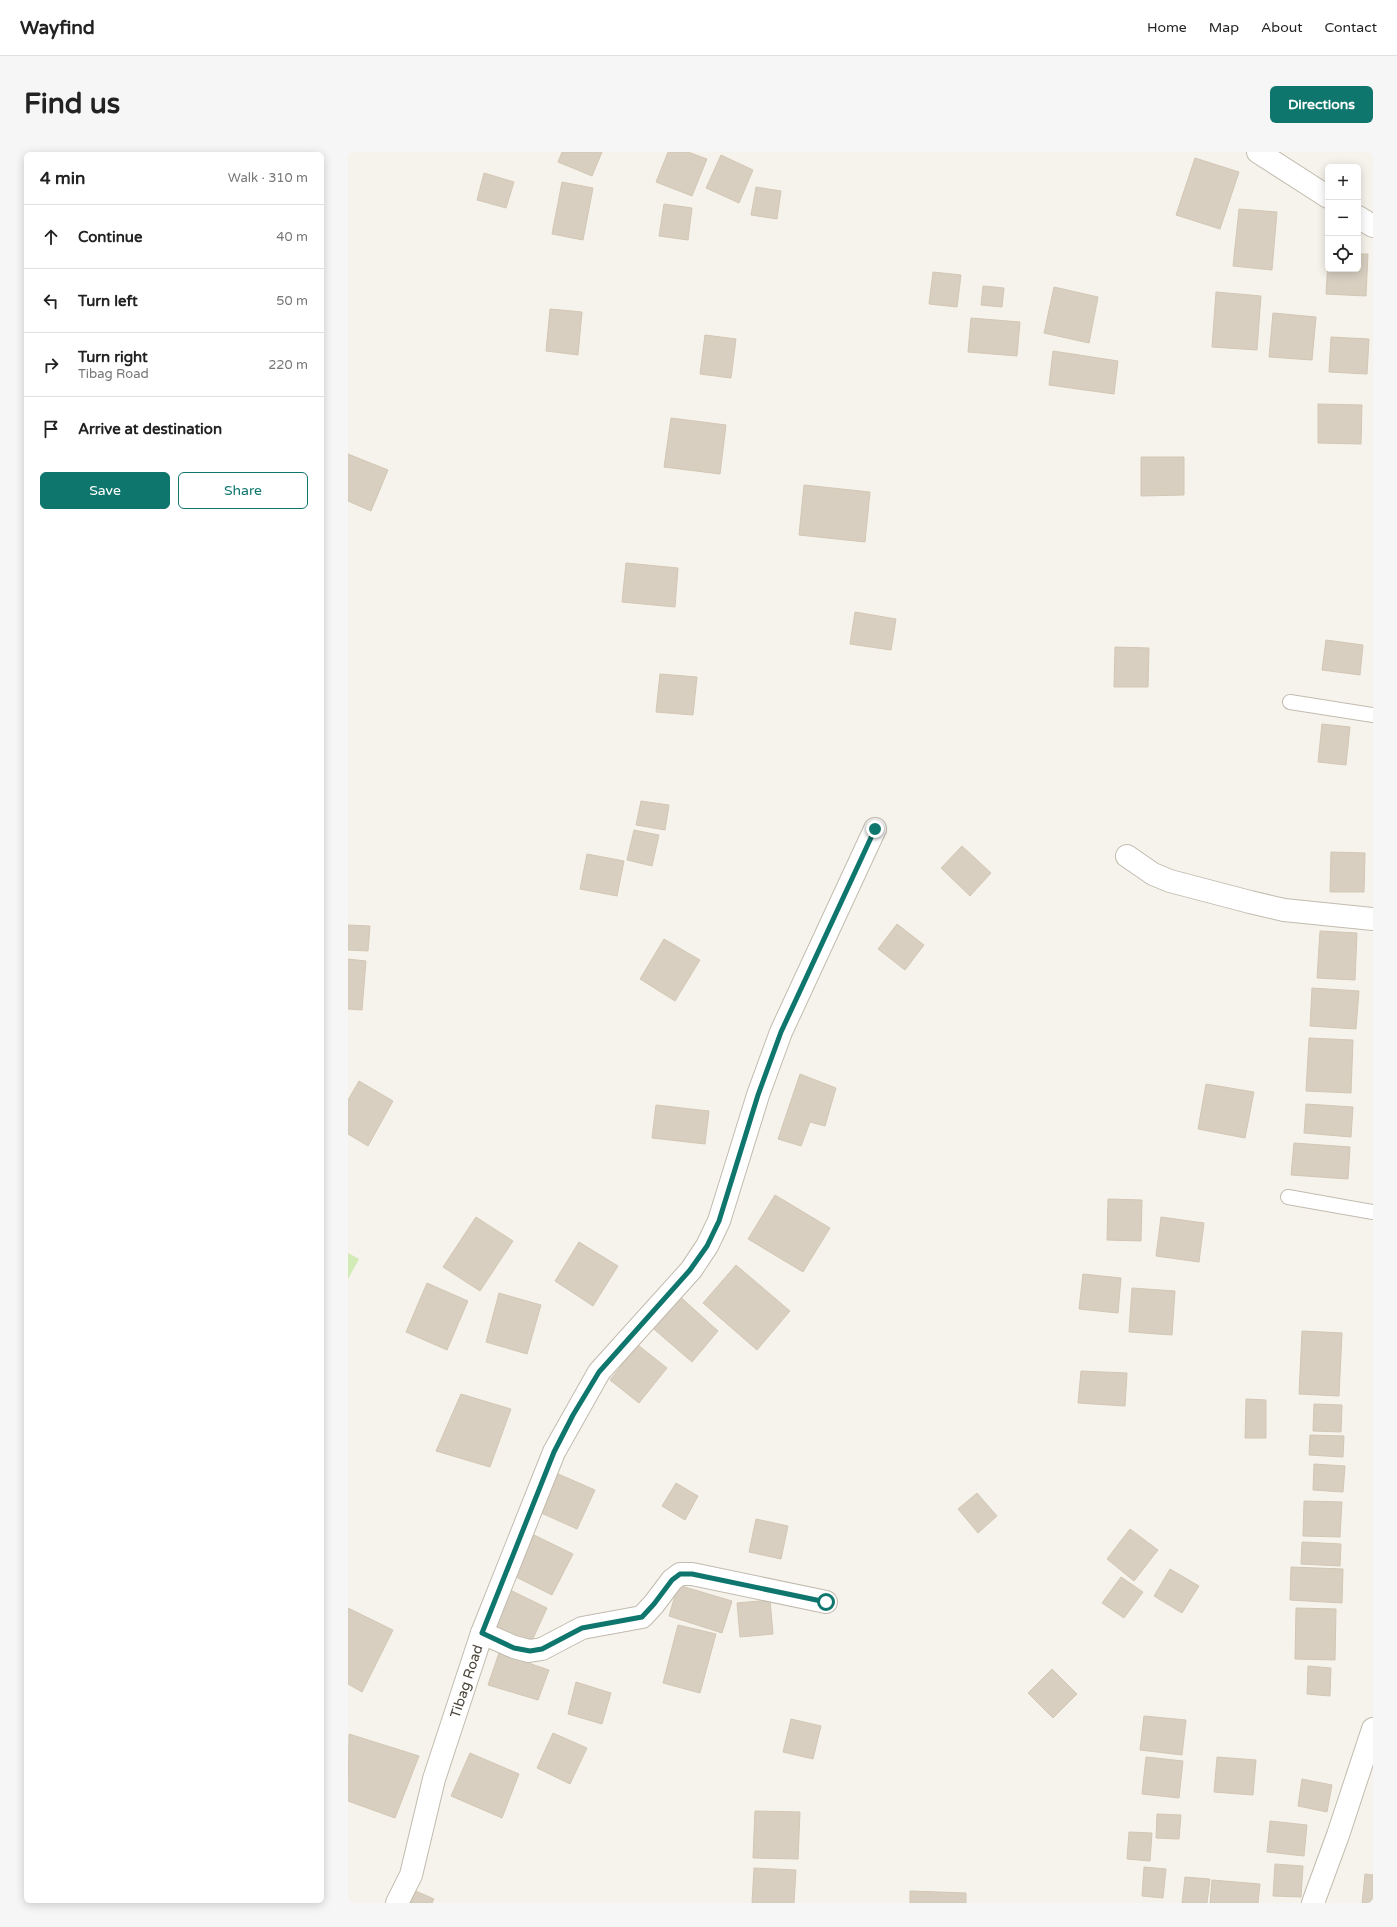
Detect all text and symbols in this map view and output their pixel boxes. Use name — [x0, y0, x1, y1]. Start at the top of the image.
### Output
text: Wayfind — [20, 17, 95, 39]
text: Home — [1147, 19, 1187, 36]
text: Map — [1209, 19, 1239, 36]
text: About — [1261, 19, 1303, 36]
text: Contact — [1325, 19, 1377, 36]
button: Directions — [1270, 86, 1373, 123]
text: Find us — [24, 87, 120, 121]
map controls — [1325, 164, 1361, 272]
button: + — [1325, 164, 1361, 200]
text: 4 min — [40, 168, 85, 189]
text: Walk · 310 m — [228, 170, 308, 186]
button: − — [1325, 200, 1361, 236]
icon: ahead — [40, 226, 62, 248]
text: Continue — [78, 228, 142, 246]
text: 40 m — [276, 229, 308, 245]
button: locate — [1325, 236, 1361, 272]
icon: left — [40, 290, 62, 312]
text: Turn left — [78, 292, 138, 310]
text: 50 m — [276, 293, 308, 309]
text: Turn right — [78, 348, 148, 366]
icon: right — [40, 354, 62, 376]
text: 220 m — [268, 357, 308, 373]
text: Tibag Road — [78, 366, 149, 382]
icon: arrive — [40, 418, 62, 440]
text: Arrive at destination — [78, 420, 222, 438]
button: Save — [40, 472, 170, 509]
button: Share — [178, 472, 308, 509]
route end — [866, 820, 884, 838]
route start — [817, 1593, 835, 1611]
street label: Tibag Road — [446, 1642, 486, 1720]

